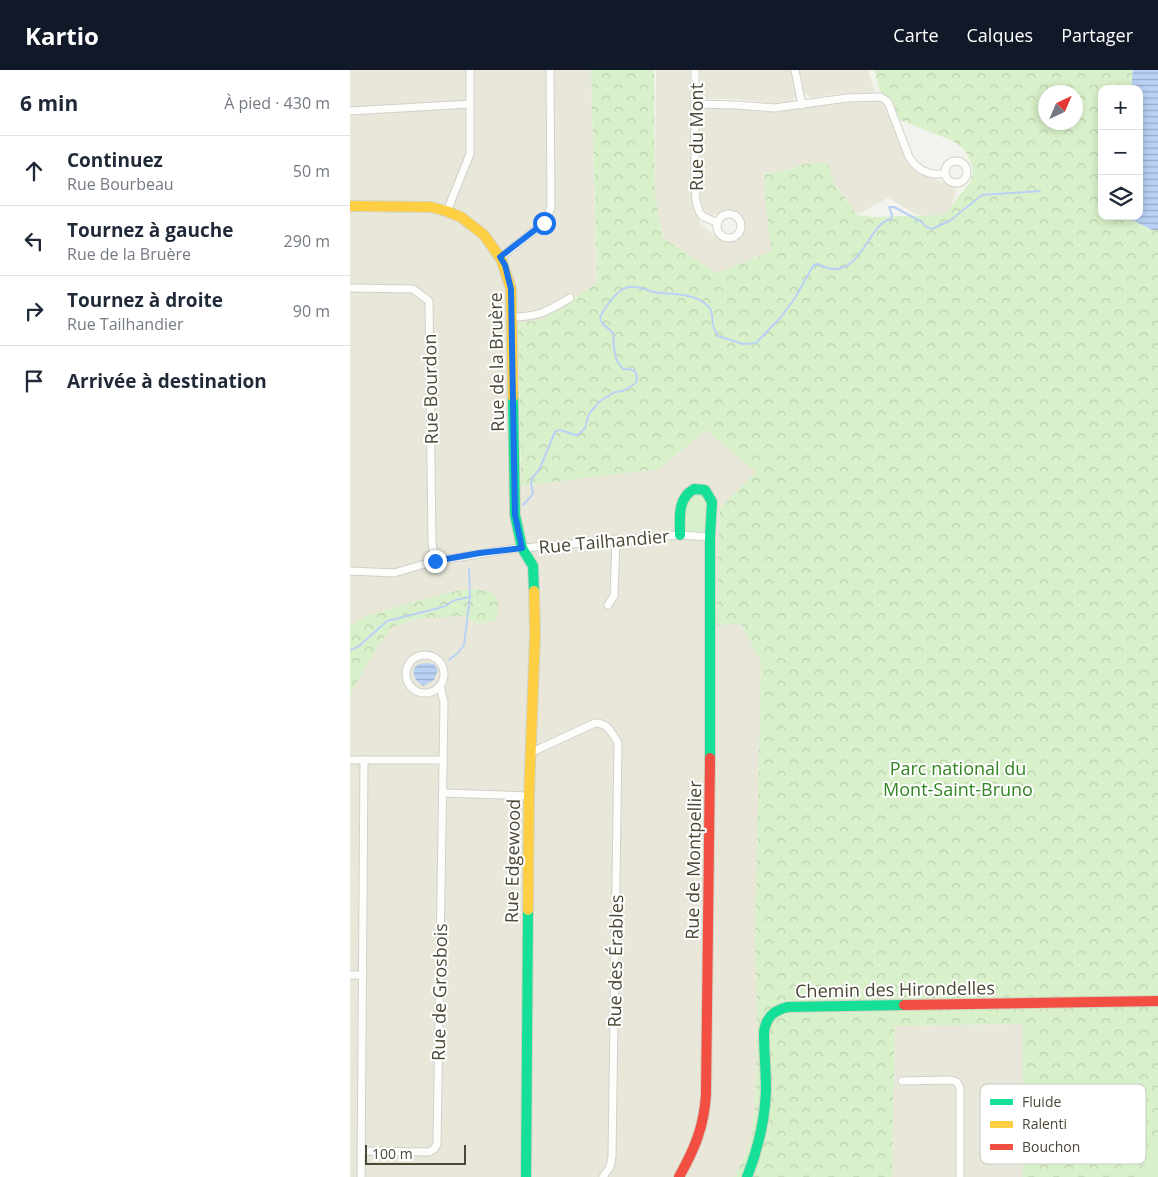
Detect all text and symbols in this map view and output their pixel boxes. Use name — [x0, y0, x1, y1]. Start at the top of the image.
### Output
text: Kartio — [25, 19, 99, 52]
text: Carte — [893, 23, 939, 47]
text: Calques — [967, 23, 1033, 47]
text: Partager — [1061, 23, 1133, 47]
street label: Rue du Mont — [684, 83, 708, 191]
north arrow — [1038, 85, 1083, 130]
map controls — [1098, 85, 1143, 220]
button: + — [1098, 85, 1143, 130]
text: 6 min — [20, 89, 78, 117]
text: À pied · 430 m — [224, 92, 330, 114]
button: − — [1098, 130, 1143, 175]
text: Continuez — [67, 147, 163, 173]
icon: ahead — [20, 157, 48, 185]
text: 50 m — [293, 160, 330, 182]
text: Rue Bourbeau — [67, 173, 174, 195]
button: layers — [1098, 175, 1143, 220]
route start — [533, 212, 556, 235]
text: Tournez à gauche — [67, 217, 233, 243]
icon: left — [20, 227, 48, 255]
text: 290 m — [284, 230, 330, 252]
text: Rue de la Bruère — [67, 243, 191, 265]
text: Tournez à droite — [67, 287, 223, 313]
street label: Rue de la Bruère — [483, 292, 509, 432]
icon: right — [20, 297, 48, 325]
text: 90 m — [293, 300, 330, 322]
text: Rue Tailhandier — [67, 313, 183, 335]
street label: Rue Bourdon — [417, 333, 443, 445]
icon: arrive — [20, 367, 48, 395]
text: Arrivée à destination — [67, 368, 267, 394]
street label: Rue Tailhandier — [538, 523, 671, 559]
route end — [424, 550, 447, 573]
park label: Parc national du Mont-Saint-Bruno — [883, 756, 1033, 801]
street label: Rue de Montpellier — [680, 779, 706, 940]
street label: Rue Edgewood — [499, 799, 525, 923]
street label: Rue des Érables — [602, 894, 628, 1028]
street label: Rue de Grosbois — [426, 923, 452, 1061]
street label: Chemin des Hirondelles — [795, 975, 995, 1003]
legend — [980, 1084, 1146, 1164]
text: Fluide — [1022, 1092, 1061, 1111]
text: Ralenti — [1022, 1114, 1067, 1133]
text: Bouchon — [1022, 1137, 1080, 1156]
scale bar — [365, 1142, 466, 1165]
text: 100 m — [372, 1144, 413, 1163]

